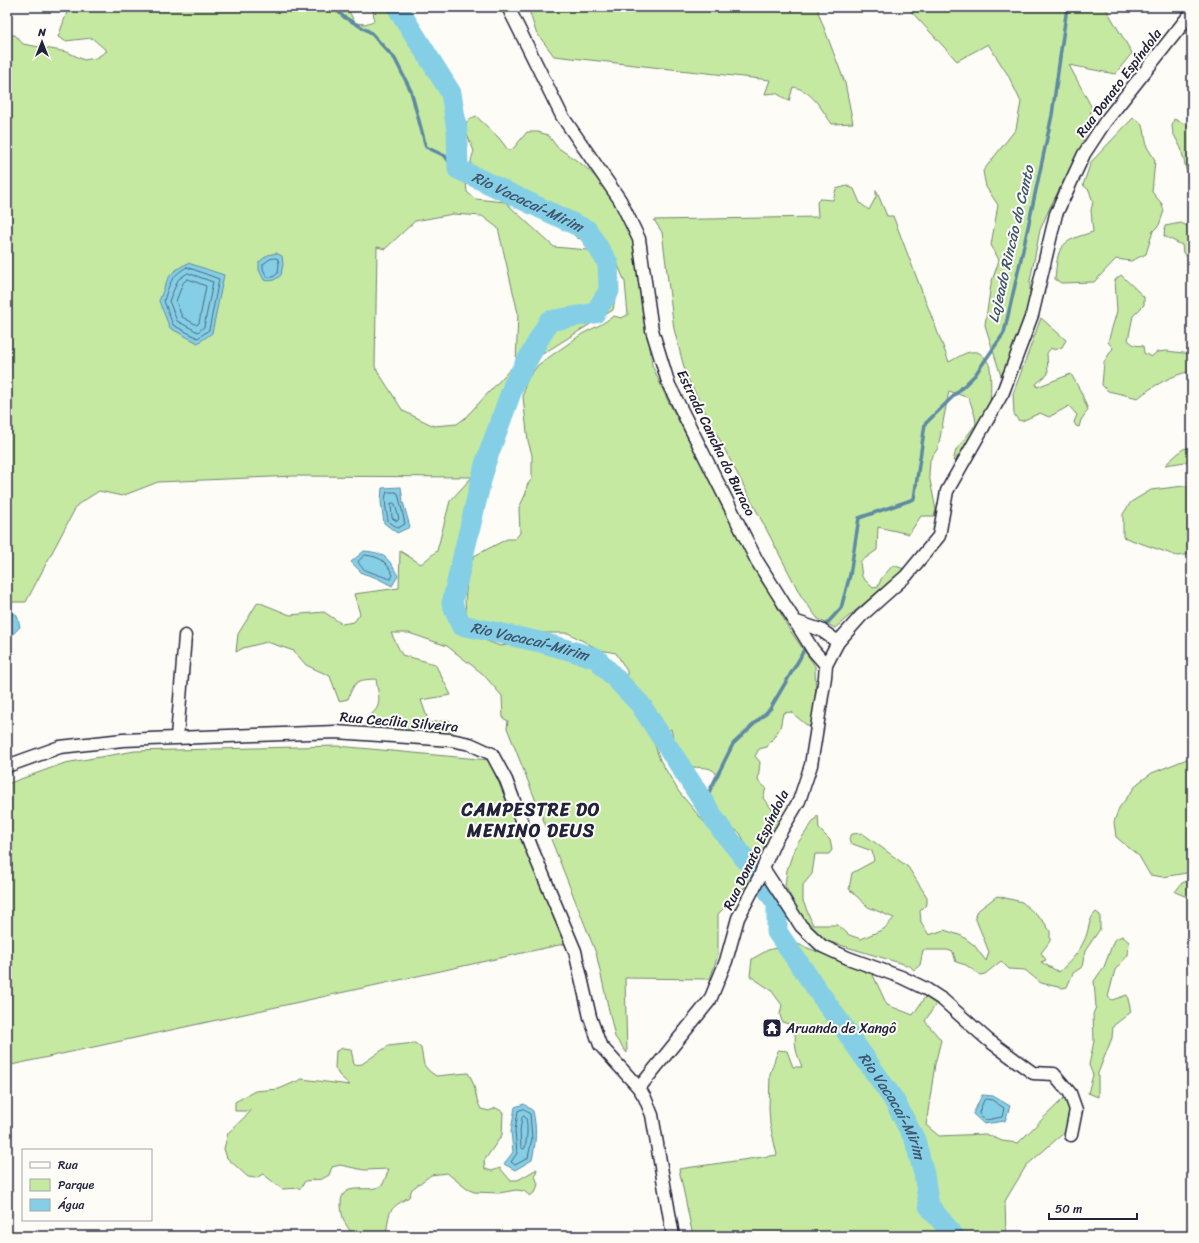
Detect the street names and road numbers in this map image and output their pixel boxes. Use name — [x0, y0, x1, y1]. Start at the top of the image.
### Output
street label: Rua Donato Espíndola — [1070, 22, 1169, 143]
street label: Estrada Cancha do Buraco — [670, 365, 762, 521]
street label: Rua Cecília Silveira — [339, 704, 459, 740]
street label: Rua Donato Espíndola — [716, 785, 796, 914]

